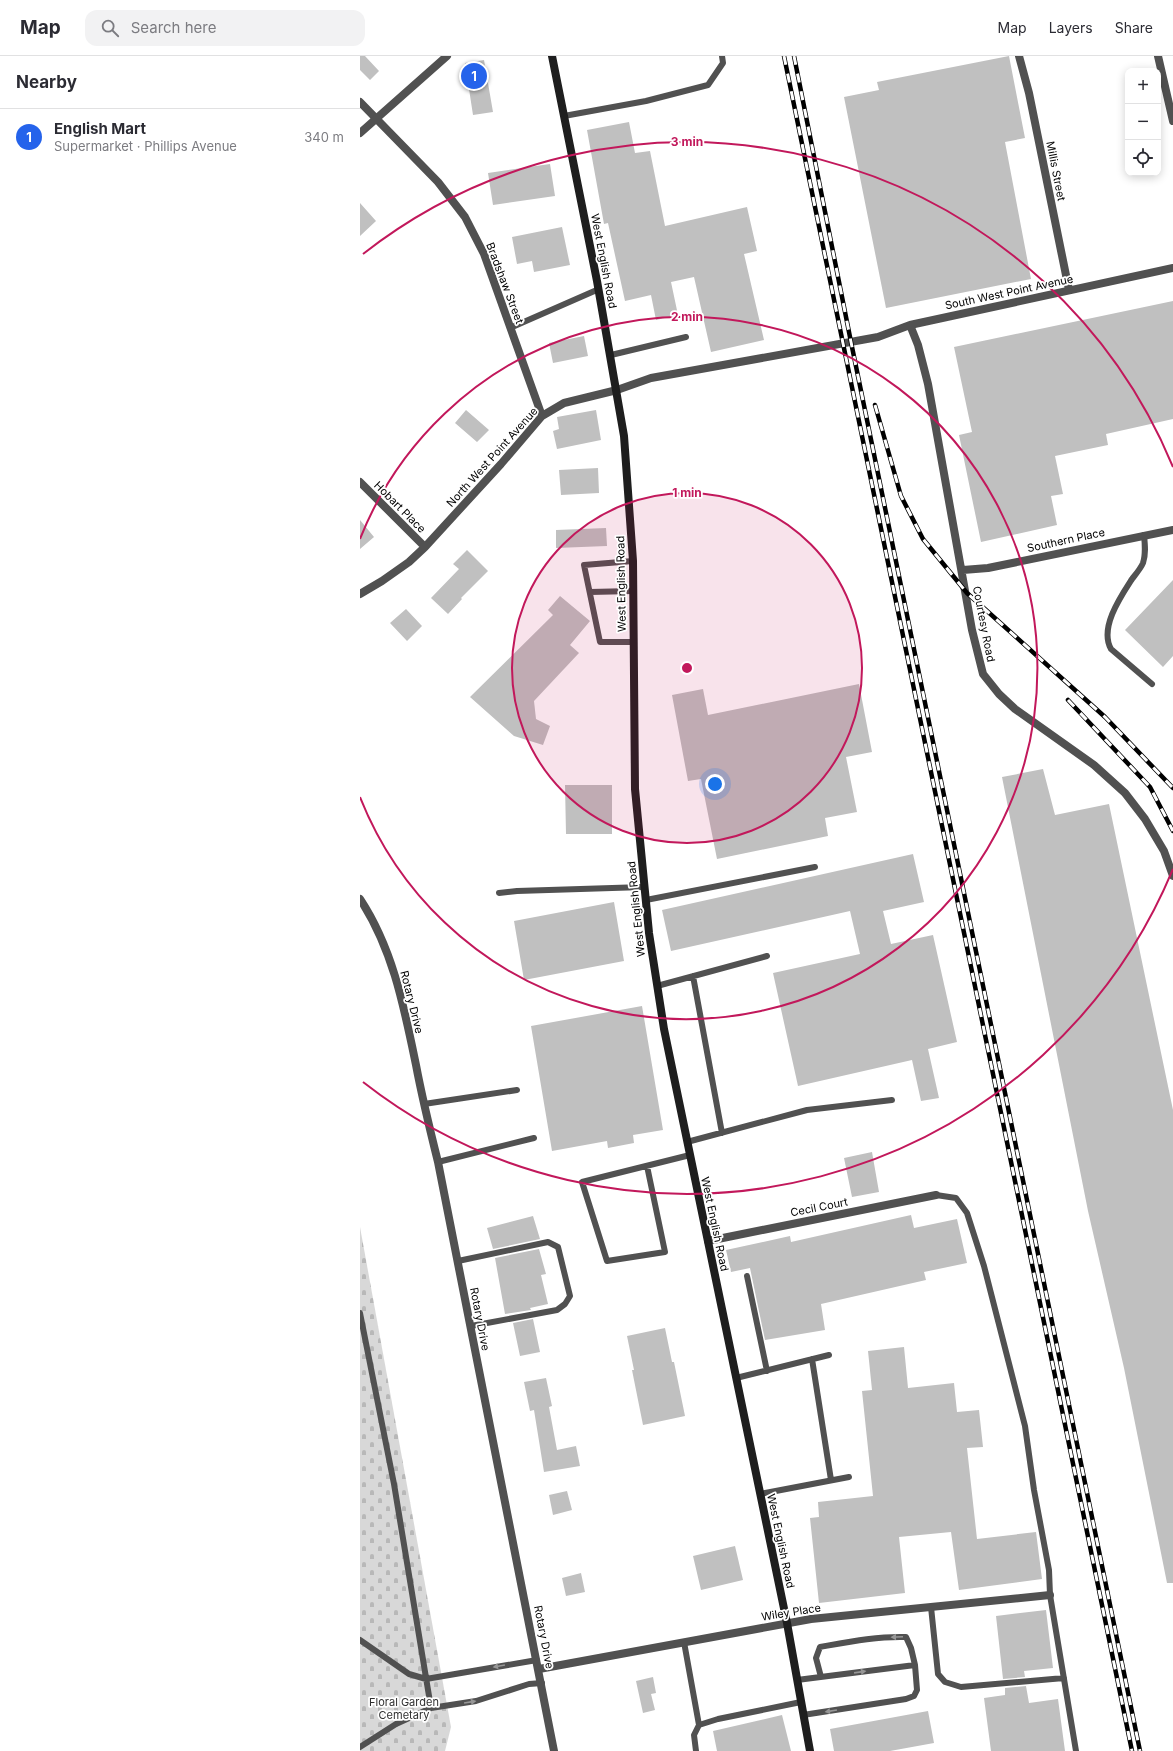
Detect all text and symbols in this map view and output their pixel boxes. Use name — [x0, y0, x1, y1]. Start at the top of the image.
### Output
search box — [85, 10, 365, 46]
text: Map — [20, 16, 61, 39]
icon: search — [99, 17, 121, 39]
text: Search here — [131, 18, 216, 37]
text: Map — [998, 19, 1027, 36]
text: Layers — [1049, 19, 1093, 36]
text: Share — [1115, 19, 1153, 36]
pin: 1 — [461, 61, 487, 91]
map controls — [1125, 68, 1161, 176]
button: + — [1125, 68, 1161, 104]
text: Nearby — [16, 72, 77, 92]
button: − — [1125, 104, 1161, 140]
text: English Mart — [54, 119, 146, 138]
text: 1 — [26, 129, 32, 145]
text: 340 m — [304, 129, 344, 145]
text: 3 min — [671, 134, 703, 149]
text: Supermarket · Phillips Avenue — [54, 138, 237, 154]
street label: Millis Street — [1043, 140, 1069, 202]
button: locate — [1125, 140, 1161, 176]
street label: West English Road — [588, 212, 620, 310]
street label: Bradshaw Street — [483, 240, 527, 326]
street label: South West Point Avenue — [944, 272, 1074, 312]
text: 2 min — [671, 309, 703, 324]
street label: North West Point Avenue — [443, 404, 541, 510]
street label: Hobart Place — [371, 478, 429, 536]
text: 1 min — [672, 485, 702, 500]
street label: Southern Place — [1026, 525, 1106, 555]
street label: West English Road — [613, 536, 629, 632]
street label: Courtesy Road — [970, 585, 998, 663]
centre of rings — [680, 661, 694, 675]
your location — [705, 774, 725, 794]
street label: West English Road — [624, 860, 648, 958]
street label: Rotary Drive — [397, 969, 427, 1035]
street label: West English Road — [698, 1175, 732, 1273]
street label: Cecil Court — [789, 1194, 849, 1219]
street label: Rotary Drive — [467, 1286, 493, 1352]
street label: West English Road — [764, 1492, 798, 1590]
street label: Wiley Place — [760, 1600, 822, 1624]
street label: Rotary Drive — [531, 1604, 557, 1670]
one-way arrow — [891, 1633, 903, 1640]
one-way arrow — [492, 1664, 505, 1670]
one-way arrow — [854, 1669, 866, 1675]
park label: Floral Garden Cemetary — [369, 1695, 439, 1722]
one-way arrow — [464, 1699, 476, 1705]
one-way arrow — [824, 1708, 837, 1714]

